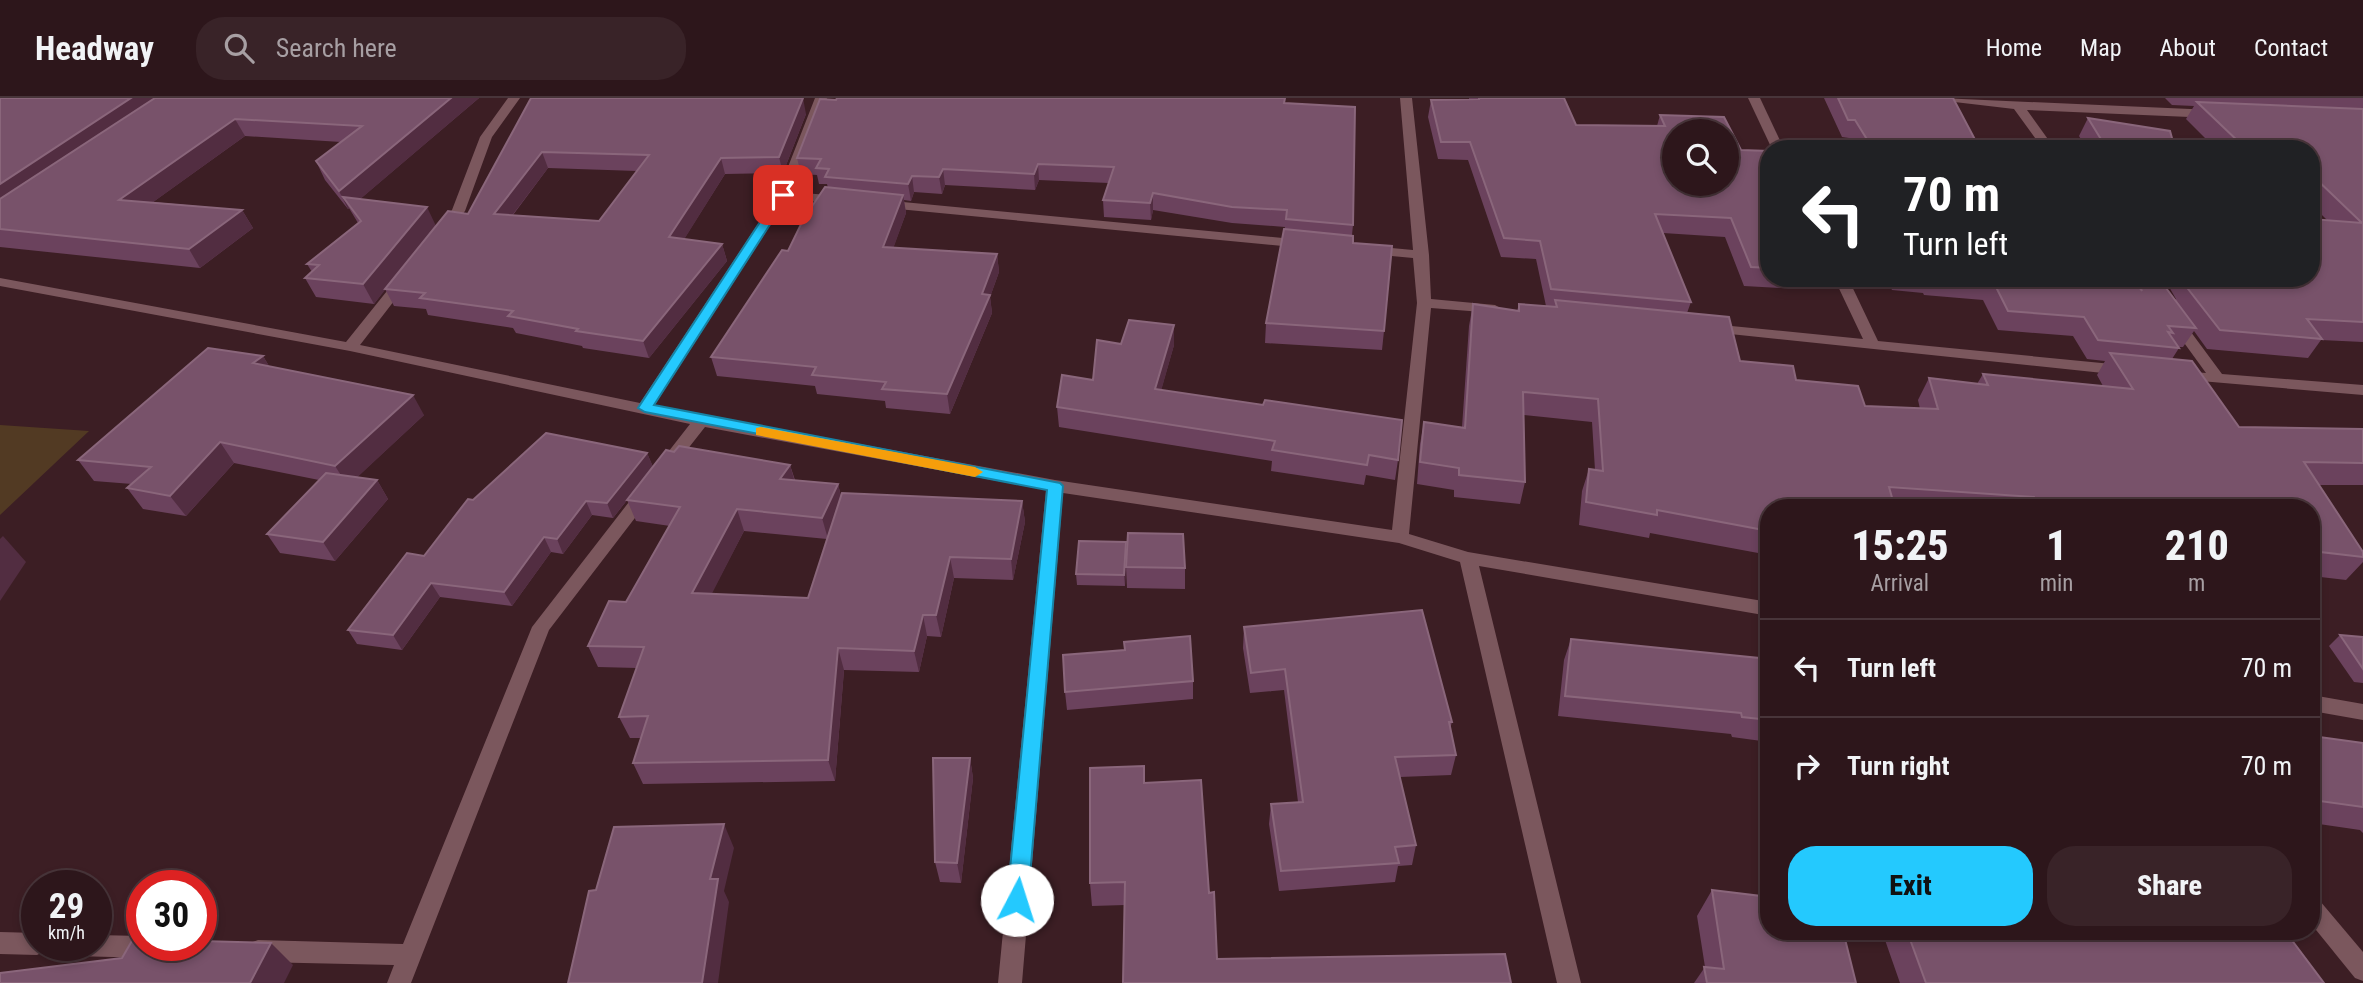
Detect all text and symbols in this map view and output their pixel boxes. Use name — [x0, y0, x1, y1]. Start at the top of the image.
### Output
search box — [196, 17, 686, 80]
text: Headway — [35, 29, 154, 68]
icon: search — [220, 29, 258, 67]
text: Search here — [276, 33, 397, 63]
text: Home — [1986, 34, 2042, 62]
text: Map — [2080, 34, 2122, 62]
text: About — [2160, 34, 2216, 62]
text: Contact — [2254, 34, 2328, 62]
map controls — [1662, 119, 1739, 196]
button: search — [1662, 119, 1739, 196]
pin — [753, 165, 813, 225]
text: 70 m — [1903, 166, 2000, 223]
icon: left — [1788, 168, 1879, 259]
icon: arrive — [764, 176, 802, 214]
text: Turn left — [1903, 225, 2008, 263]
text: 15:25 — [1851, 521, 1948, 570]
text: 1 — [2046, 521, 2067, 570]
text: 210 — [2165, 521, 2229, 570]
text: Arrival — [1871, 570, 1929, 597]
text: min — [2040, 570, 2073, 597]
text: m — [2188, 570, 2205, 597]
icon: left — [1788, 649, 1826, 687]
text: Turn left — [1847, 653, 1936, 683]
text: 70 m — [2241, 653, 2292, 683]
icon: right — [1788, 747, 1826, 785]
text: Turn right — [1847, 751, 1949, 781]
text: 70 m — [2241, 751, 2292, 781]
button: Exit — [1788, 846, 2033, 926]
button: Share — [2047, 846, 2292, 926]
position arrow — [980, 863, 1054, 937]
speed limit sign: 30 — [126, 870, 217, 961]
text: 29 — [49, 886, 84, 927]
text: km/h — [48, 922, 85, 943]

